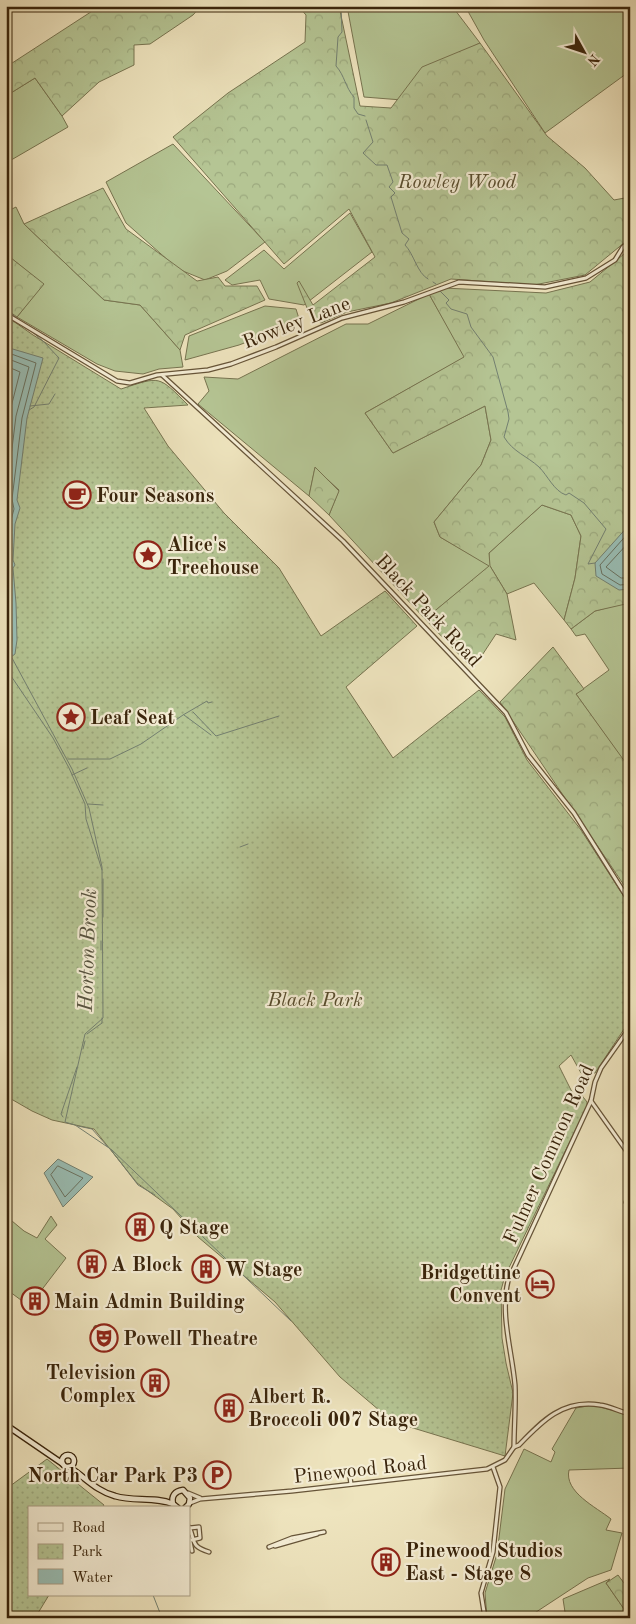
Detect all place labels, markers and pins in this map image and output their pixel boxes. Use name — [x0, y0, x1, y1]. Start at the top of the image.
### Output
cafe icon: Four Seasons — [62, 480, 92, 510]
place label: Four Seasons — [96, 487, 214, 507]
place label: Alice's Treehouse — [167, 536, 259, 579]
place icon: Alice's Treehouse — [133, 540, 163, 570]
place icon: Leaf Seat — [56, 702, 86, 732]
place label: Leaf Seat — [90, 709, 175, 729]
building icon: Q Stage — [125, 1212, 155, 1242]
place label: Q Stage — [159, 1219, 229, 1239]
building icon: A Block — [77, 1249, 107, 1279]
building icon: W Stage — [191, 1254, 221, 1284]
place label: A Block — [111, 1256, 183, 1276]
place label: W Stage — [225, 1261, 302, 1281]
place label: Bridgettine Convent — [420, 1264, 521, 1307]
hotel icon: Bridgettine Convent — [525, 1269, 555, 1299]
building icon: Main Admin Building — [20, 1286, 50, 1316]
place label: Main Admin Building — [54, 1293, 245, 1313]
theatre icon: Powell Theatre — [89, 1323, 119, 1353]
place label: Powell Theatre — [123, 1330, 258, 1350]
place label: Television Complex — [46, 1364, 136, 1407]
building icon: Television Complex — [140, 1368, 170, 1398]
place label: Albert R. Broccoli 007 Stage — [248, 1388, 418, 1431]
building icon: Albert R. Broccoli 007 Stage — [214, 1393, 244, 1423]
parking icon: North Car Park P3 — [202, 1460, 232, 1490]
place label: North Car Park P3 — [28, 1467, 198, 1487]
place label: Pinewood Studios East - Stage 8 — [405, 1542, 562, 1585]
building icon: Pinewood Studios East - Stage 8 — [371, 1547, 401, 1577]

